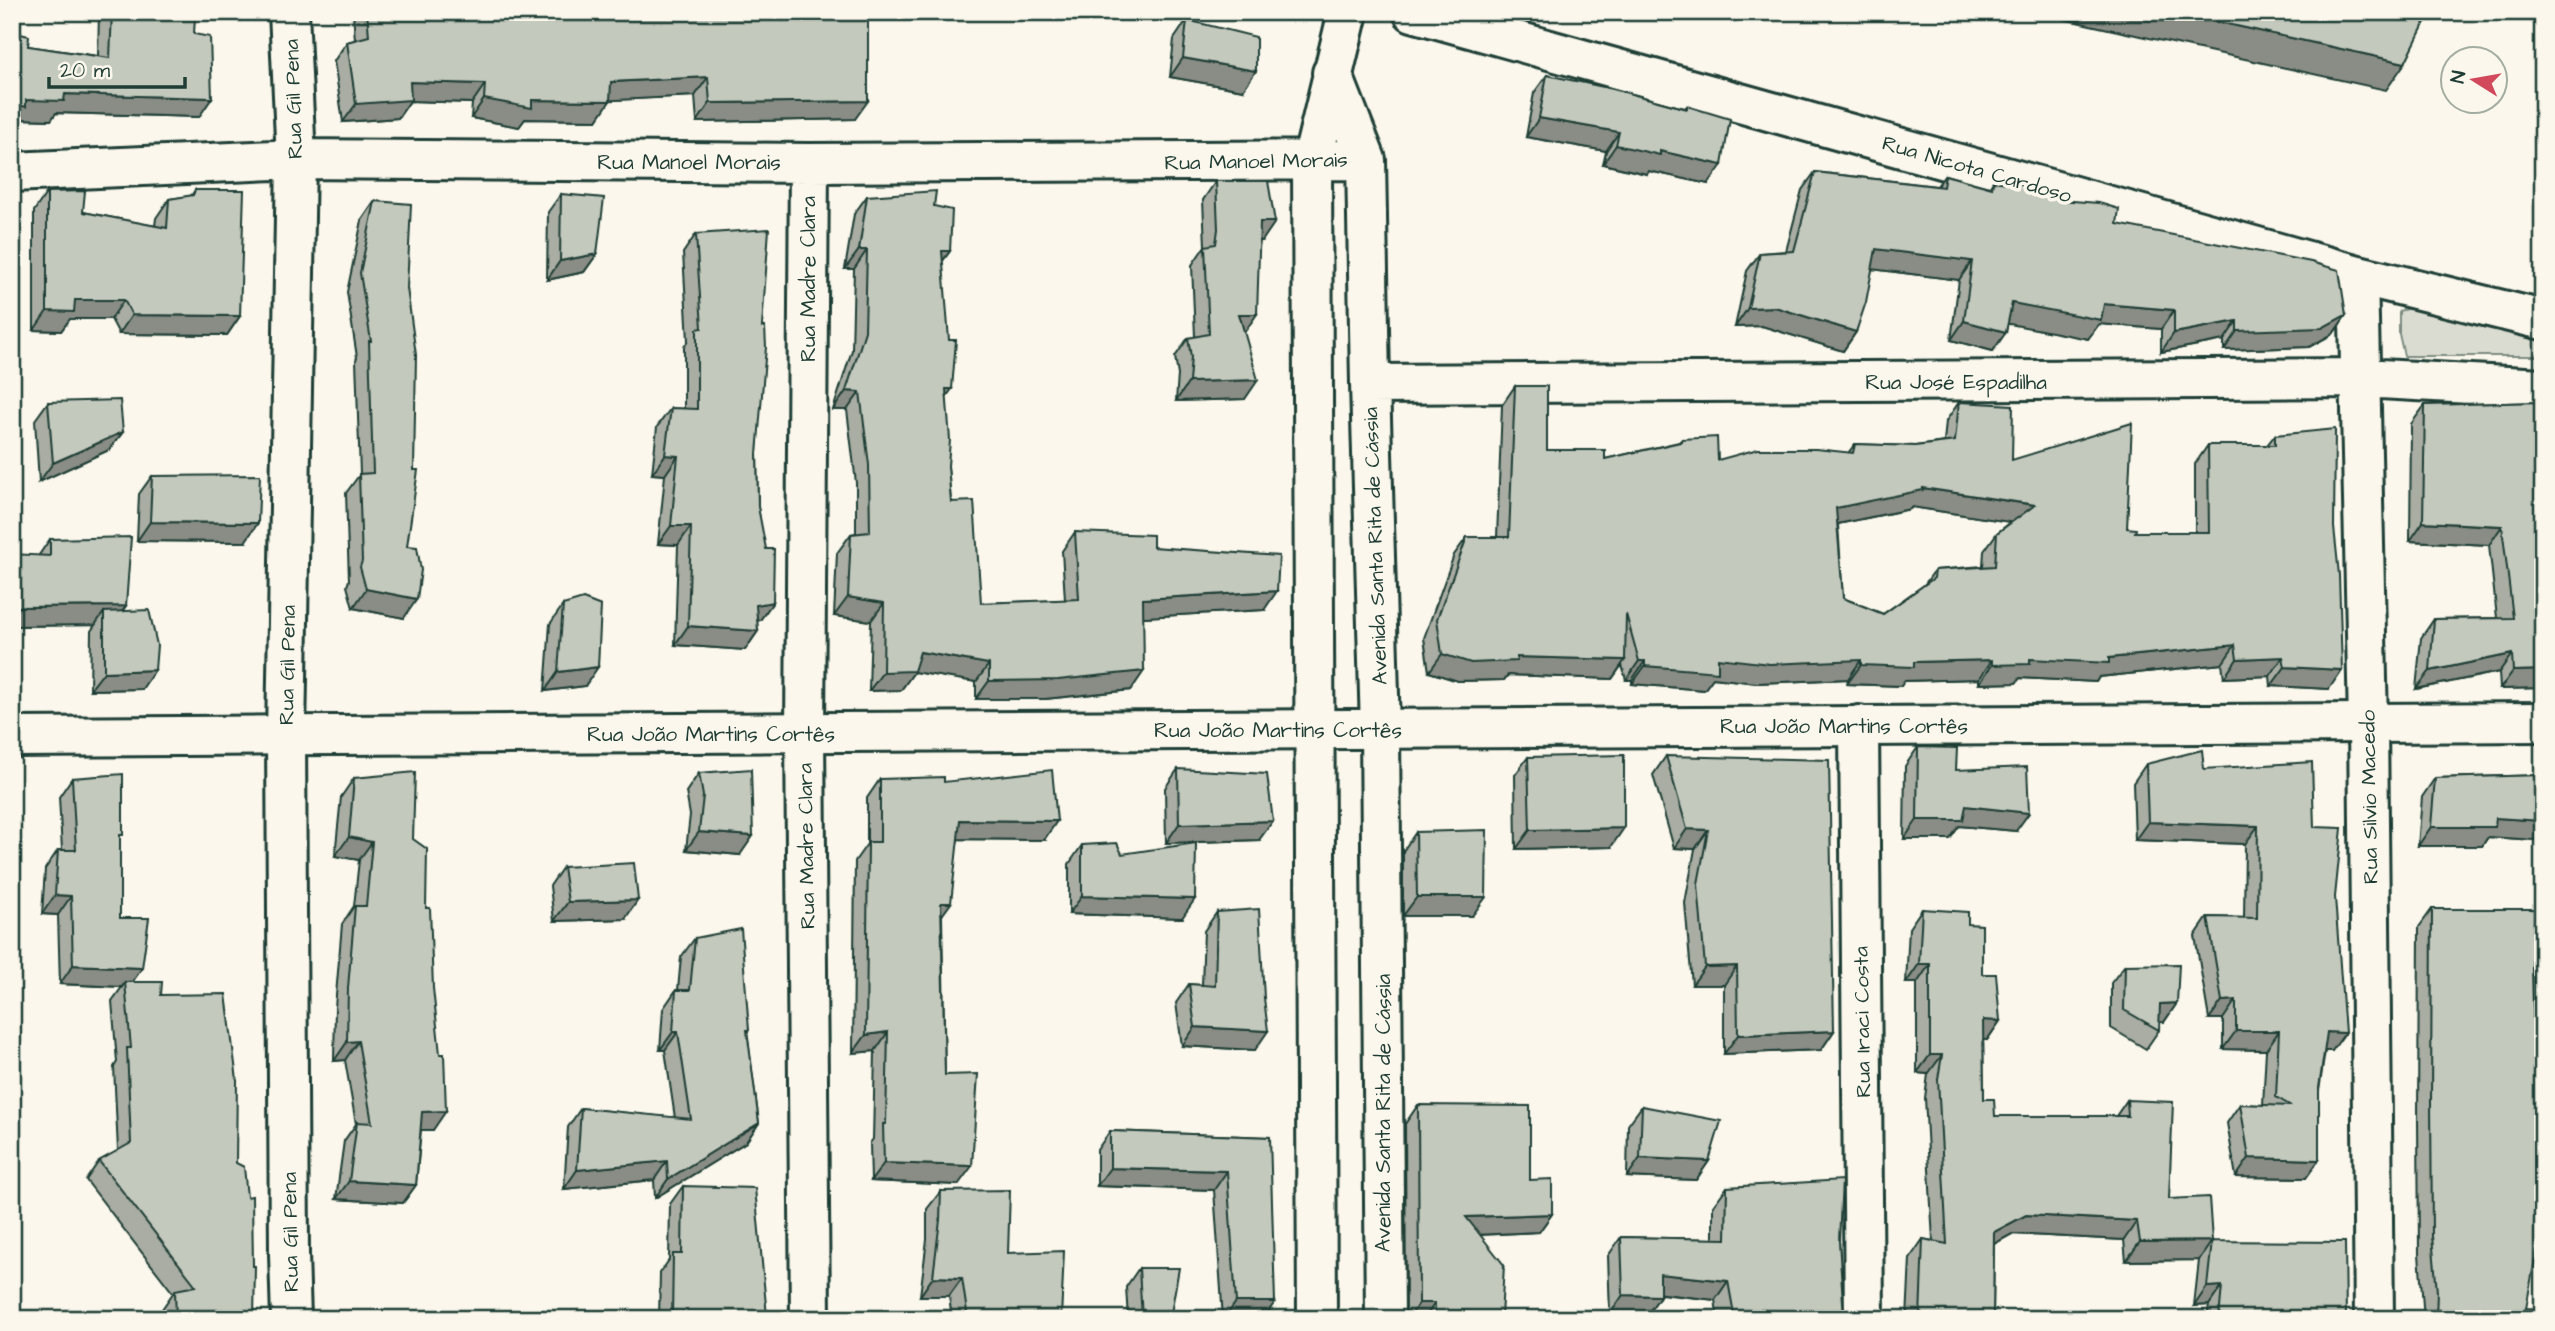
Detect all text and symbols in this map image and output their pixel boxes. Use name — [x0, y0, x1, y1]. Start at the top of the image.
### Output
street label: Rua Gil Pena — [277, 38, 310, 159]
scale bar — [49, 46, 186, 90]
north arrow — [2440, 46, 2510, 116]
text: 20 m — [60, 56, 111, 85]
text: N — [2444, 69, 2473, 85]
street label: Rua Nicota Cardoso — [1879, 129, 2075, 210]
street label: Rua Manoel Morais — [1164, 145, 1348, 178]
street label: Rua Manoel Morais — [597, 148, 781, 177]
street label: Rua Madre Clara — [794, 196, 823, 362]
street label: Rua José Espadilha — [1865, 368, 2047, 398]
street label: Avenida Santa Rita de Cássia — [1356, 406, 1395, 686]
street label: Rua Gil Pena — [272, 604, 303, 725]
street label: Rua Silvio Macedo — [2353, 709, 2386, 884]
street label: Rua João Martins Cortês — [1720, 712, 1968, 741]
street label: Rua João Martins Cortês — [1154, 716, 1402, 745]
street label: Rua João Martins Cortês — [587, 720, 835, 749]
street label: Rua Madre Clara — [791, 762, 822, 929]
street label: Rua Iraci Costa — [1847, 946, 1878, 1098]
street label: Avenida Santa Rita de Cássia — [1369, 974, 1398, 1252]
street label: Rua Gil Pena — [275, 1171, 306, 1292]

